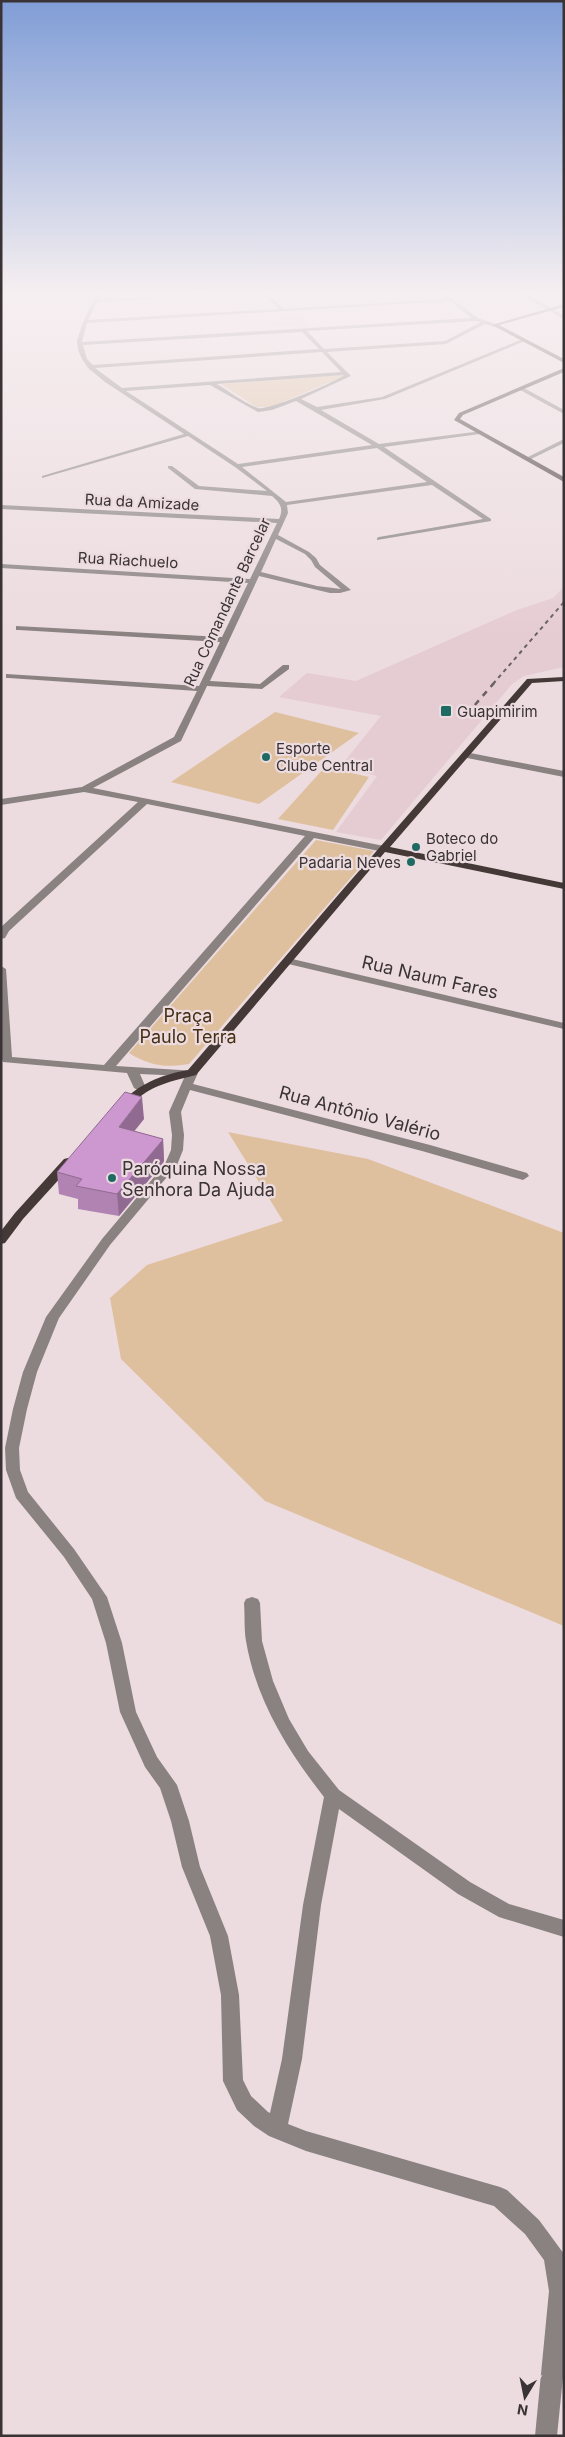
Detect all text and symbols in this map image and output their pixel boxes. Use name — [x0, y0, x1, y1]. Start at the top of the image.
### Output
street label: Rua da Amizade — [84, 490, 200, 514]
street label: Rua Comandante Barcelar — [179, 514, 275, 690]
street label: Rua Riachuelo — [77, 548, 179, 572]
place label: Guapimirim — [457, 702, 538, 721]
marker: Guapimirim — [439, 704, 453, 718]
place label: Esporte Clube Central — [276, 739, 373, 775]
marker: Esporte Clube Central — [260, 751, 272, 763]
place label: Boteco do Gabriel — [426, 829, 498, 865]
marker: Boteco do Gabriel — [410, 841, 422, 853]
place label: Padaria Neves — [299, 853, 401, 872]
marker: Padaria Neves — [405, 856, 417, 868]
street label: Rua Naum Fares — [360, 951, 500, 1003]
park label: Praça Paulo Terra — [139, 1005, 237, 1047]
street label: Rua Antônio Valério — [277, 1081, 443, 1145]
place label: Paróquina Nossa Senhora Da Ajuda — [122, 1158, 275, 1200]
marker: Paróquina Nossa Senhora Da Ajuda — [106, 1172, 118, 1184]
north arrow — [500, 2372, 550, 2422]
text: N — [516, 2401, 529, 2420]

